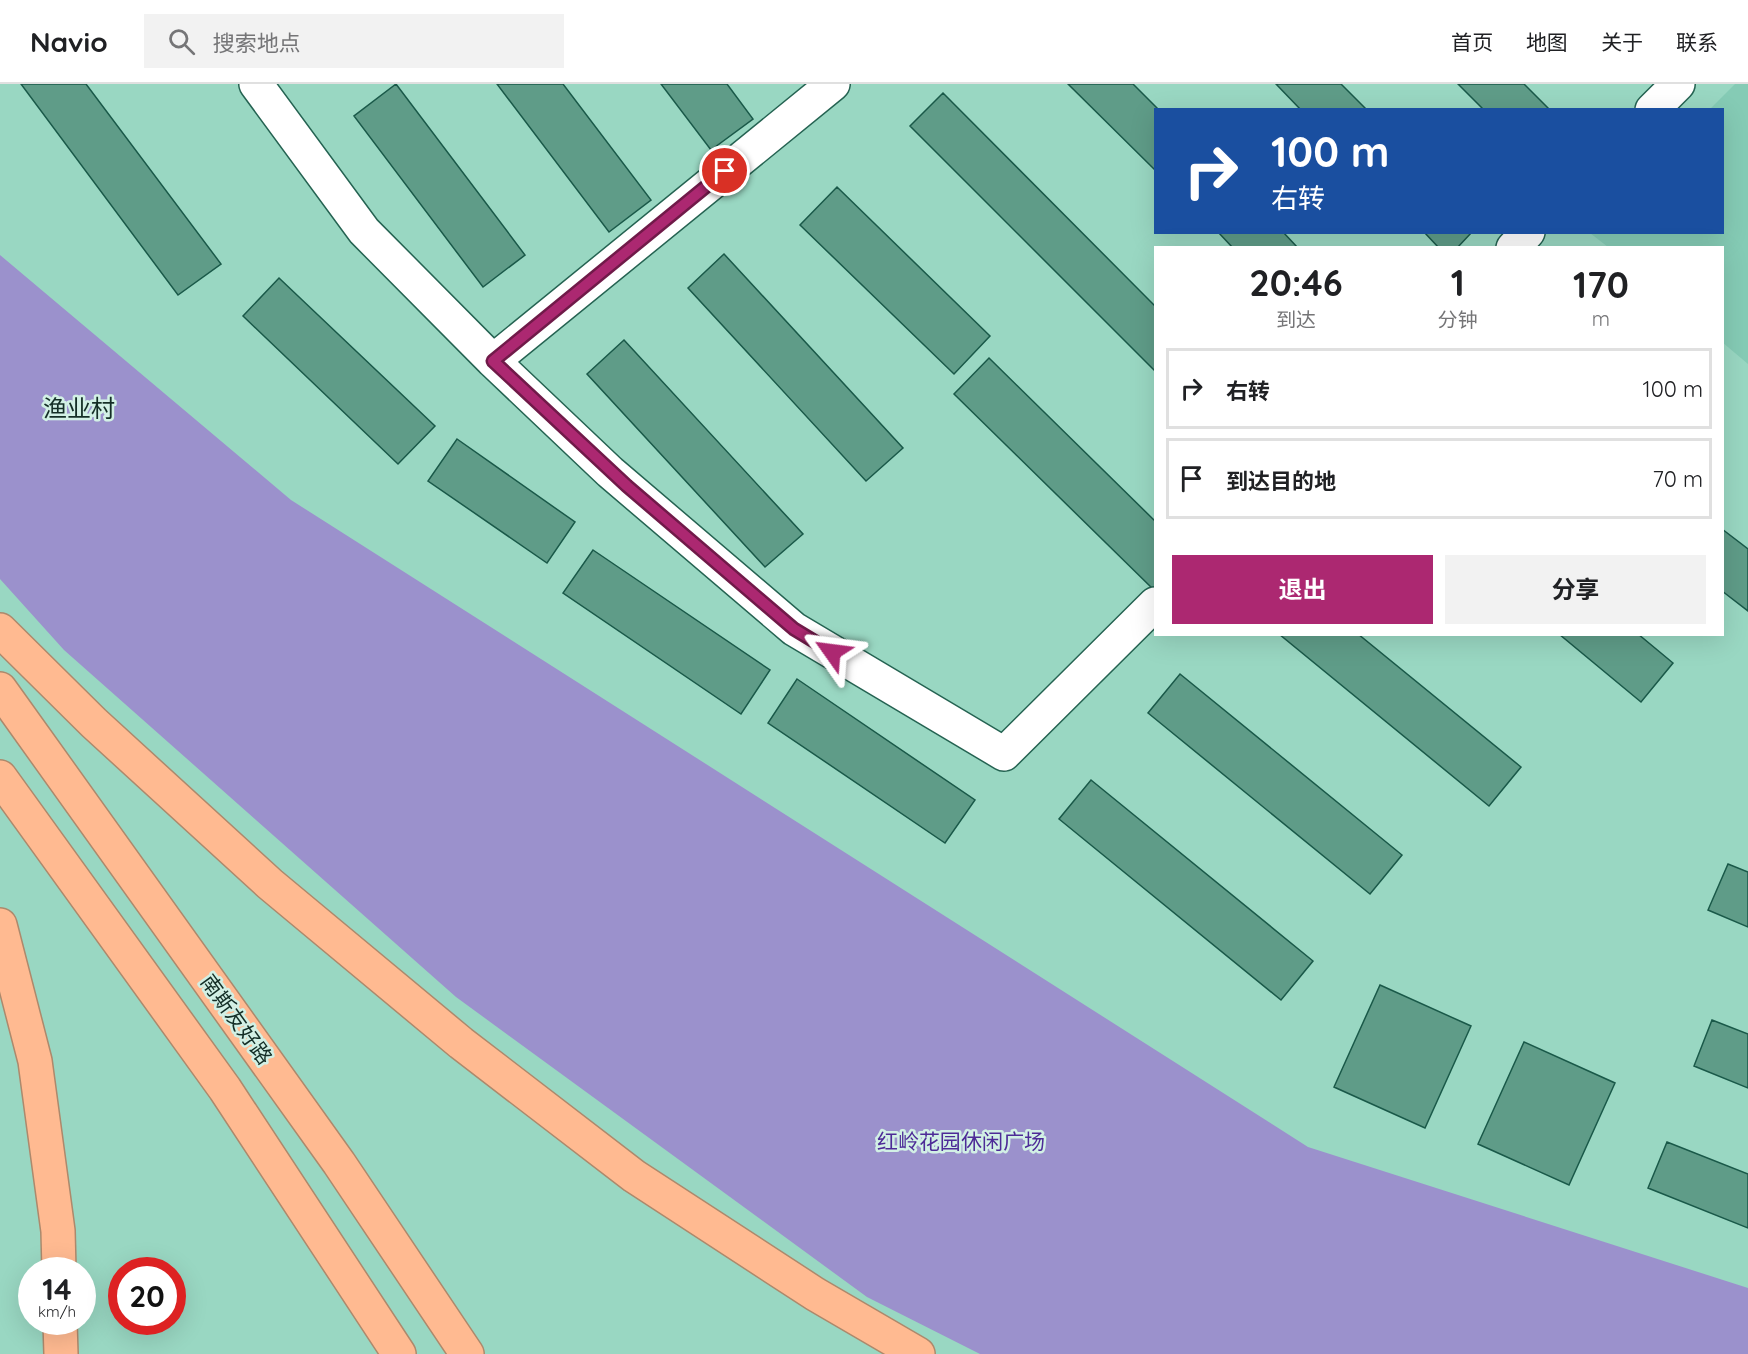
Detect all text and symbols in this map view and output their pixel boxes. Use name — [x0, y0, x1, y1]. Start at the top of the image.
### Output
search box — [144, 14, 564, 68]
text: Navio — [30, 24, 108, 59]
icon: search — [165, 25, 198, 58]
text: 搜索地点 — [213, 29, 301, 57]
text: 首页 — [1451, 29, 1493, 55]
text: 地图 — [1526, 29, 1568, 55]
text: 关于 — [1601, 29, 1643, 55]
text: 联系 — [1676, 29, 1718, 55]
text: 100 m — [1271, 125, 1389, 178]
icon: right — [1172, 132, 1250, 210]
pin — [699, 145, 750, 196]
icon: arrive — [708, 154, 741, 187]
text: 右转 — [1271, 181, 1325, 215]
text: 20:46 — [1249, 260, 1343, 305]
text: 1 — [1451, 260, 1465, 305]
text: 170 — [1573, 262, 1629, 307]
text: m — [1592, 306, 1610, 331]
text: 到达 — [1276, 307, 1316, 332]
text: 分钟 — [1438, 307, 1478, 332]
icon: right — [1175, 372, 1208, 405]
text: 100 m — [1643, 375, 1703, 403]
text: 右转 — [1226, 377, 1270, 405]
district label: 渔业村 — [43, 393, 115, 423]
icon: arrive — [1175, 462, 1208, 495]
text: 70 m — [1653, 465, 1703, 493]
text: 到达目的地 — [1226, 467, 1336, 495]
button: 退出 — [1172, 555, 1433, 624]
button: 分享 — [1445, 555, 1706, 624]
position arrow — [800, 620, 864, 684]
street label: 南斯友好路 — [196, 969, 278, 1069]
park label: 红岭花园休闲广场 — [877, 1128, 1045, 1154]
speed limit sign: 20 — [108, 1257, 186, 1335]
text: 14 — [42, 1270, 72, 1308]
text: km/h — [38, 1302, 76, 1321]

